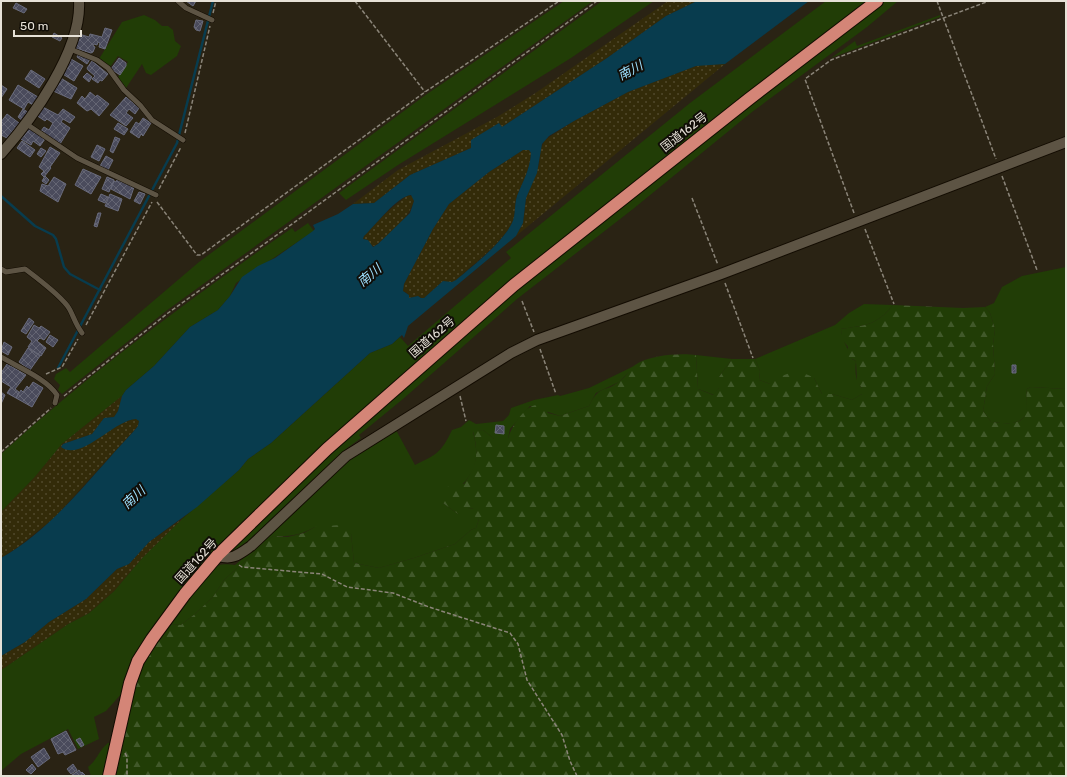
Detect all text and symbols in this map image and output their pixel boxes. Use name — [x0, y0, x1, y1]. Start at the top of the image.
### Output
scale bar — [14, 12, 81, 38]
text: 50 m — [20, 19, 48, 33]
water label: 南川 — [615, 57, 647, 83]
street label: 国道162号 — [658, 109, 710, 155]
water label: 南川 — [355, 260, 386, 289]
street label: 国道162号 — [406, 314, 458, 360]
water label: 南川 — [119, 482, 149, 512]
street label: 国道162号 — [172, 536, 220, 586]

